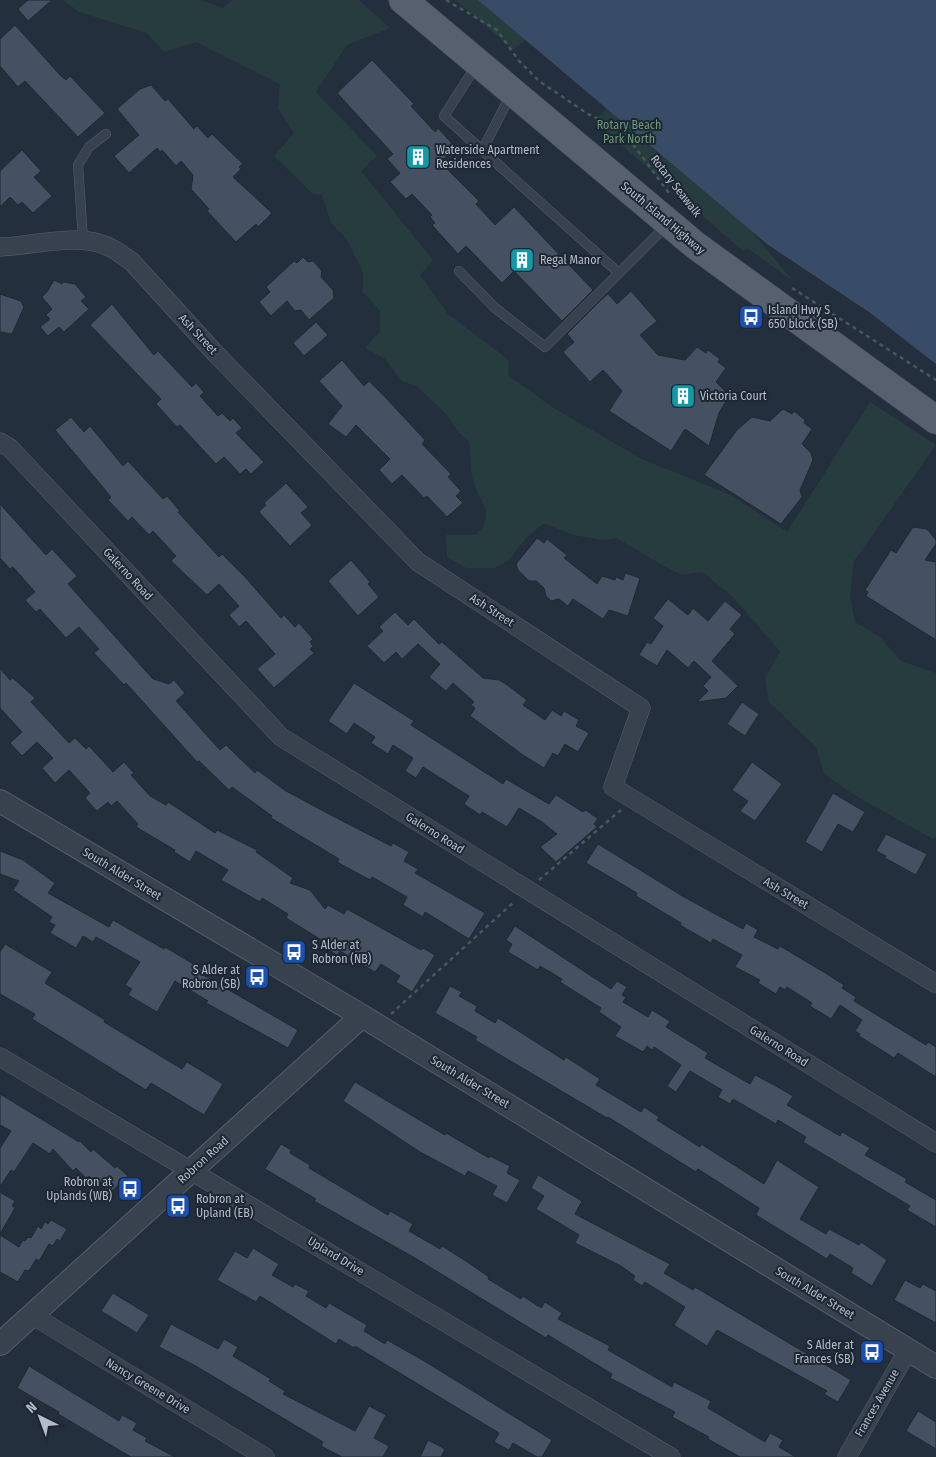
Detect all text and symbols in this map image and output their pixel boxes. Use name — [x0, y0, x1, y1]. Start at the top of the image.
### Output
park label: Rotary Beach Park North — [597, 118, 661, 146]
place label: Waterside Apartment Residences — [436, 143, 540, 171]
building icon: Waterside Apartment Residences — [405, 144, 431, 170]
street label: Rotary Seawalk — [648, 152, 705, 220]
street label: South Island Highway — [618, 179, 708, 258]
building icon: Regal Manor — [509, 247, 535, 273]
place label: Regal Manor — [540, 253, 601, 267]
place label: Island Hwy S 650 block (SB) — [768, 303, 838, 331]
bus stop icon: Island Hwy S 650 block (SB) — [738, 304, 764, 330]
street label: Ash Street — [176, 311, 220, 357]
building icon: Victoria Court — [670, 383, 696, 409]
place label: Victoria Court — [700, 389, 767, 403]
street label: Galerno Road — [100, 545, 156, 603]
street label: Ash Street — [467, 590, 517, 630]
street label: Galerno Road — [403, 810, 467, 856]
street label: South Alder Street — [80, 845, 164, 903]
street label: Ash Street — [761, 874, 811, 912]
place label: S Alder at Robron (NB) — [312, 938, 372, 966]
bus stop icon: S Alder at Robron (NB) — [281, 939, 307, 965]
place label: S Alder at Robron (SB) — [182, 963, 240, 991]
bus stop icon: S Alder at Robron (SB) — [244, 964, 270, 990]
street label: Galerno Road — [747, 1023, 811, 1069]
street label: South Alder Street — [428, 1053, 512, 1111]
street label: Robron Road — [175, 1134, 231, 1186]
place label: Robron at Uplands (WB) — [46, 1175, 112, 1203]
bus stop icon: Robron at Uplands (WB) — [117, 1176, 143, 1202]
place label: Robron at Upland (EB) — [196, 1192, 254, 1220]
bus stop icon: Robron at Upland (EB) — [165, 1193, 191, 1219]
street label: Upland Drive — [305, 1234, 367, 1278]
street label: South Alder Street — [773, 1264, 857, 1322]
place label: S Alder at Frances (SB) — [795, 1338, 854, 1366]
bus stop icon: S Alder at Frances (SB) — [859, 1339, 885, 1365]
street label: Nancy Greene Drive — [103, 1355, 193, 1417]
street label: Frances Avenue — [852, 1367, 902, 1439]
north arrow — [15, 1392, 65, 1442]
text: N — [23, 1399, 40, 1417]

